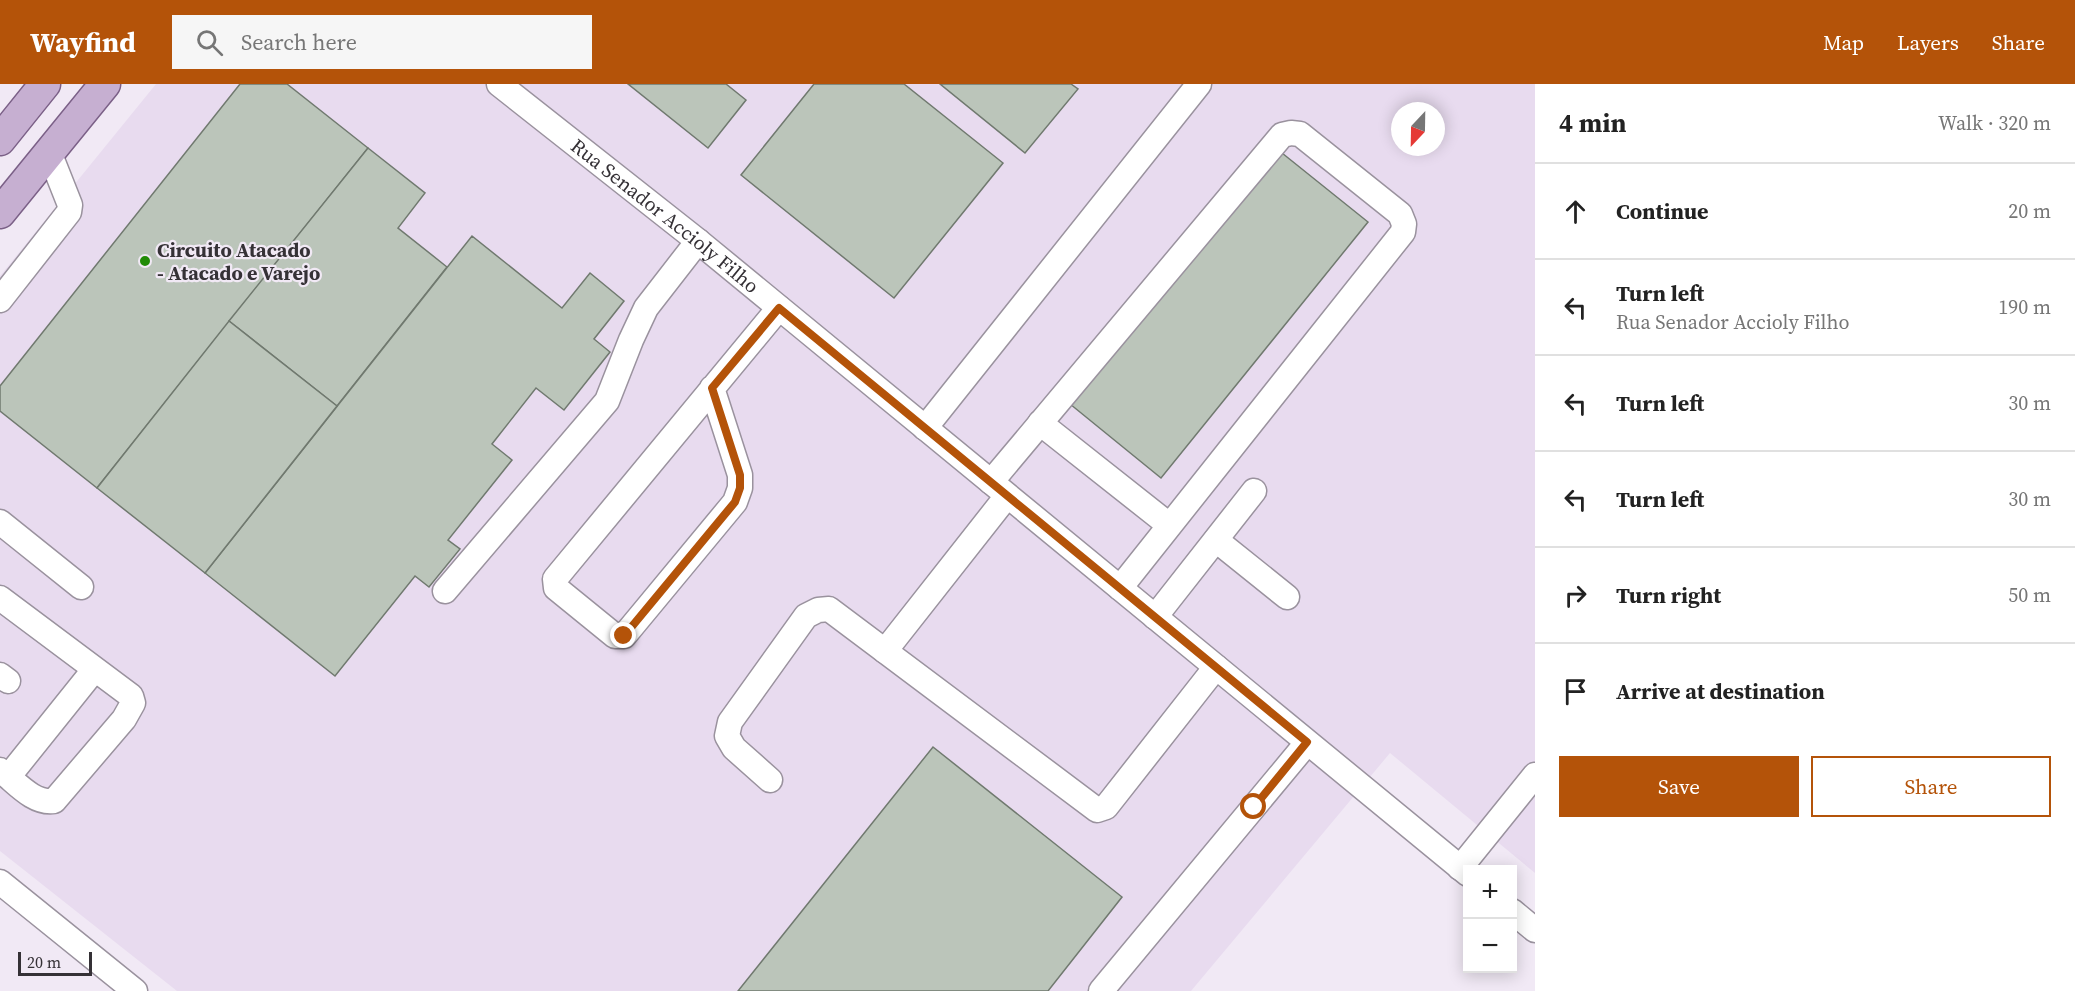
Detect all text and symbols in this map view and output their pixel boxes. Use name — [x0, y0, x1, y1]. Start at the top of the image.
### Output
search box — [172, 15, 592, 69]
text: Wayfind — [30, 23, 136, 61]
icon: search — [193, 26, 226, 59]
text: Search here — [241, 27, 357, 57]
text: Map — [1823, 28, 1864, 57]
text: Layers — [1897, 28, 1959, 57]
text: Share — [1992, 28, 2045, 57]
north arrow — [1391, 102, 1445, 156]
text: 4 min — [1559, 105, 1626, 141]
text: Walk · 320 m — [1938, 109, 2051, 137]
street label: Rua Senador Accioly Filho — [565, 132, 765, 300]
icon: ahead — [1559, 195, 1592, 228]
text: Continue — [1616, 196, 1709, 226]
text: 20 m — [2008, 197, 2051, 225]
place label: Circuito Atacado - Atacado e Varejo — [157, 236, 320, 287]
marker: Circuito Atacado - Atacado e Varejo — [138, 254, 152, 268]
text: Turn left — [1616, 278, 1704, 308]
icon: left — [1559, 291, 1592, 324]
text: 190 m — [1998, 293, 2051, 321]
text: Rua Senador Accioly Filho — [1616, 308, 1850, 336]
icon: left — [1559, 387, 1592, 420]
text: Turn left — [1616, 388, 1704, 418]
text: 30 m — [2008, 389, 2051, 417]
icon: left — [1559, 483, 1592, 516]
text: Turn left — [1616, 484, 1704, 514]
text: 30 m — [2008, 485, 2051, 513]
icon: right — [1559, 579, 1592, 612]
text: Turn right — [1616, 580, 1721, 610]
text: 50 m — [2008, 581, 2051, 609]
route end — [610, 622, 636, 648]
icon: arrive — [1559, 675, 1592, 708]
text: Arrive at destination — [1616, 676, 1825, 706]
button: Save — [1559, 756, 1799, 817]
button: Share — [1811, 756, 2051, 817]
route start — [1240, 793, 1266, 819]
map controls — [1463, 865, 1517, 973]
button: + — [1463, 865, 1517, 919]
button: − — [1463, 919, 1517, 973]
scale bar — [18, 949, 92, 976]
text: 20 m — [27, 951, 61, 973]

